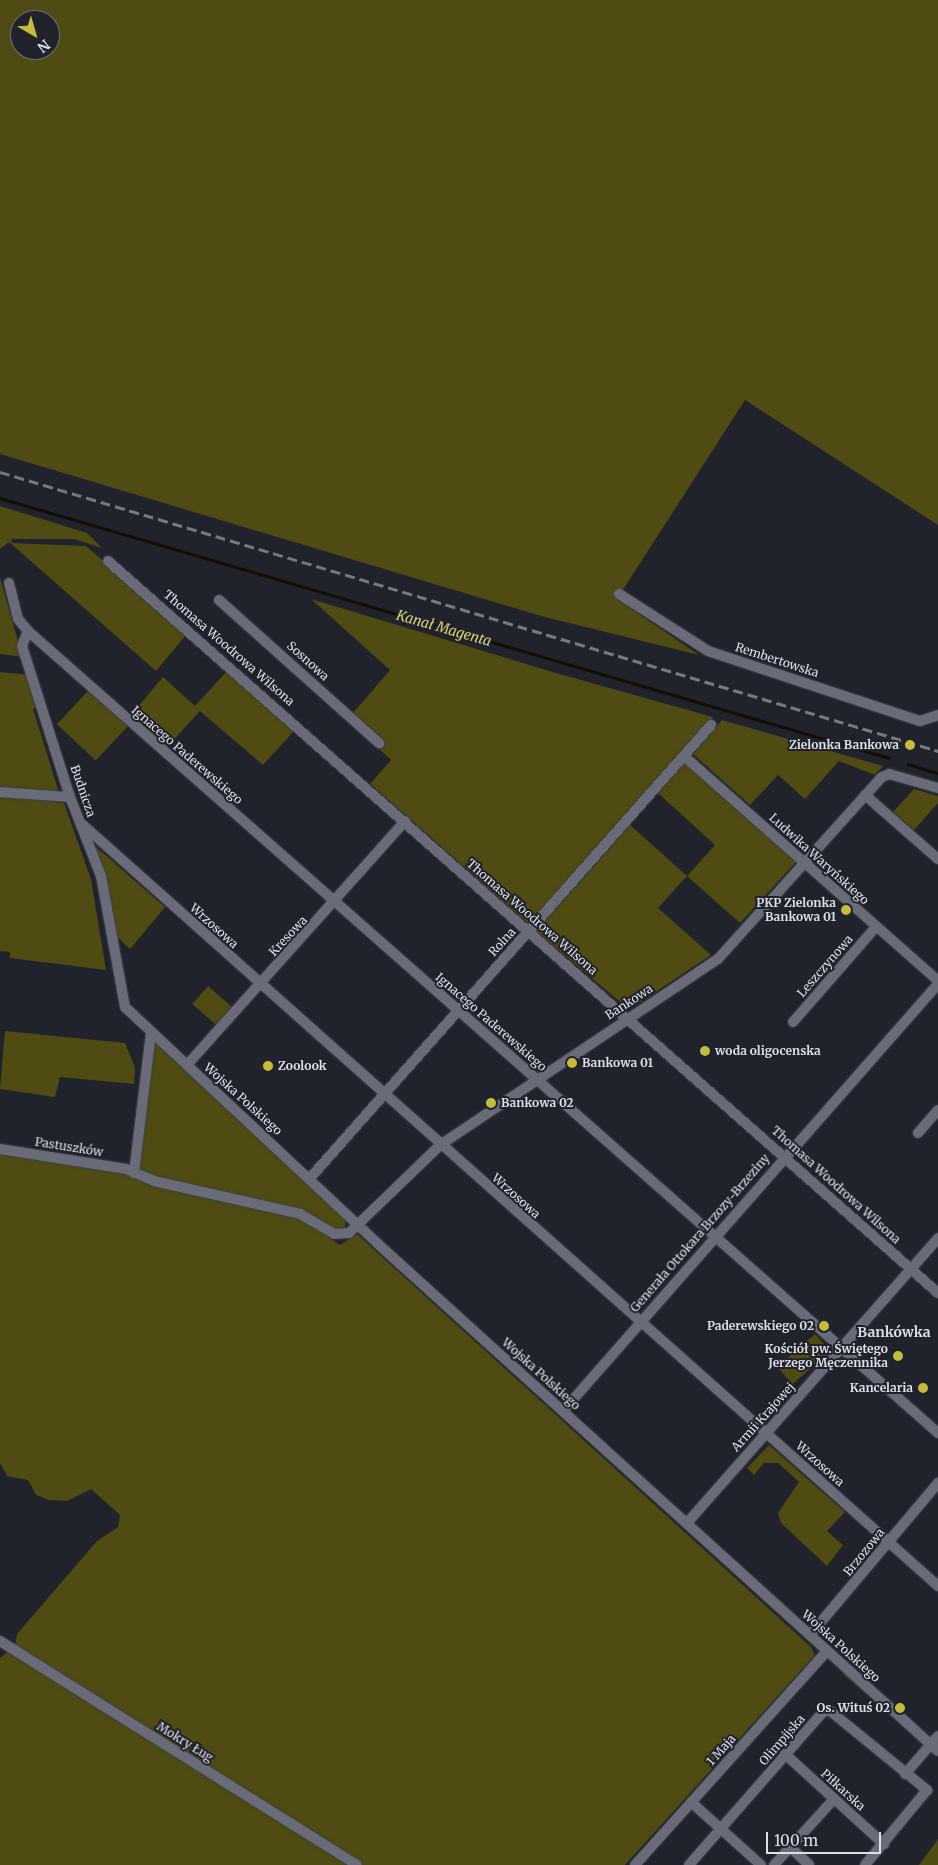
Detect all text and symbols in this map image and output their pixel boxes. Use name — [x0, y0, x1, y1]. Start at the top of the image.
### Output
north arrow — [10, 10, 60, 60]
text: N — [34, 36, 54, 57]
street label: Thomasa Woodrowa Wilsona — [161, 587, 297, 709]
water label: Kanał Magenta — [394, 606, 494, 650]
street label: Sosnowa — [284, 638, 332, 684]
street label: Rembertowska — [733, 640, 821, 680]
street label: Ignacego Paderewskiego — [129, 703, 245, 807]
place label: Zielonka Bankowa — [789, 738, 899, 752]
marker: Zielonka Bankowa — [903, 738, 917, 752]
street label: Budnicza — [67, 763, 99, 819]
street label: Ludwika Waryńskiego — [766, 810, 872, 908]
street label: Thomasa Woodrowa Wilsona — [464, 856, 600, 978]
place label: PKP Zielonka Bankowa 01 — [756, 896, 836, 924]
street label: Wrzosowa — [187, 901, 241, 951]
marker: PKP Zielonka Bankowa 01 — [840, 904, 852, 916]
street label: Kresowa — [266, 913, 310, 959]
street label: Rolna — [486, 925, 518, 959]
street label: Leszczynowa — [794, 932, 856, 1000]
street label: Ignacego Paderewskiego — [433, 970, 549, 1074]
street label: Bankowa — [603, 981, 655, 1023]
place label: woda oligocenska — [715, 1044, 821, 1058]
marker: woda oligocenska — [699, 1045, 711, 1057]
place label: Bankowa 01 — [582, 1056, 653, 1070]
marker: Bankowa 01 — [566, 1057, 578, 1069]
place label: Zoolook — [278, 1059, 327, 1073]
street label: Wojska Polskiego — [201, 1060, 285, 1138]
marker: Zoolook — [262, 1060, 274, 1072]
place label: Bankowa 02 — [501, 1096, 574, 1110]
marker: Bankowa 02 — [485, 1097, 497, 1109]
street label: Thomasa Woodrowa Wilsona — [769, 1123, 903, 1247]
street label: Pastuszków — [34, 1135, 104, 1159]
street label: Generała Ottokara Brzozy-Brzeziny — [627, 1151, 773, 1315]
street label: Wrzosowa — [489, 1171, 543, 1221]
place label: Paderewskiego 02 — [707, 1319, 814, 1333]
marker: Paderewskiego 02 — [818, 1320, 830, 1332]
district label: Bankówka — [857, 1324, 931, 1340]
street label: Wojska Polskiego — [499, 1335, 583, 1413]
place label: Kościół pw. Świętego Jerzego Męczennika — [765, 1342, 888, 1370]
marker: Kościół pw. Świętego Jerzego Męczennika — [892, 1350, 904, 1362]
street label: Armii Krajowej — [728, 1380, 798, 1454]
place label: Kancelaria — [850, 1381, 913, 1395]
marker: Kancelaria — [917, 1382, 929, 1394]
street label: Wrzosowa — [793, 1439, 847, 1489]
street label: Brzozowa — [841, 1525, 887, 1579]
street label: Wojska Polskiego — [799, 1607, 883, 1685]
place label: Os. Wituś 02 — [817, 1701, 890, 1715]
marker: Os. Wituś 02 — [894, 1702, 906, 1714]
street label: Olimpijska — [756, 1712, 808, 1768]
street label: Mokry Ług — [154, 1719, 216, 1765]
street label: 1 Maja — [703, 1732, 739, 1768]
street label: Piłkarska — [818, 1766, 868, 1814]
scale bar — [768, 1822, 883, 1854]
text: 100 m — [774, 1831, 818, 1850]

